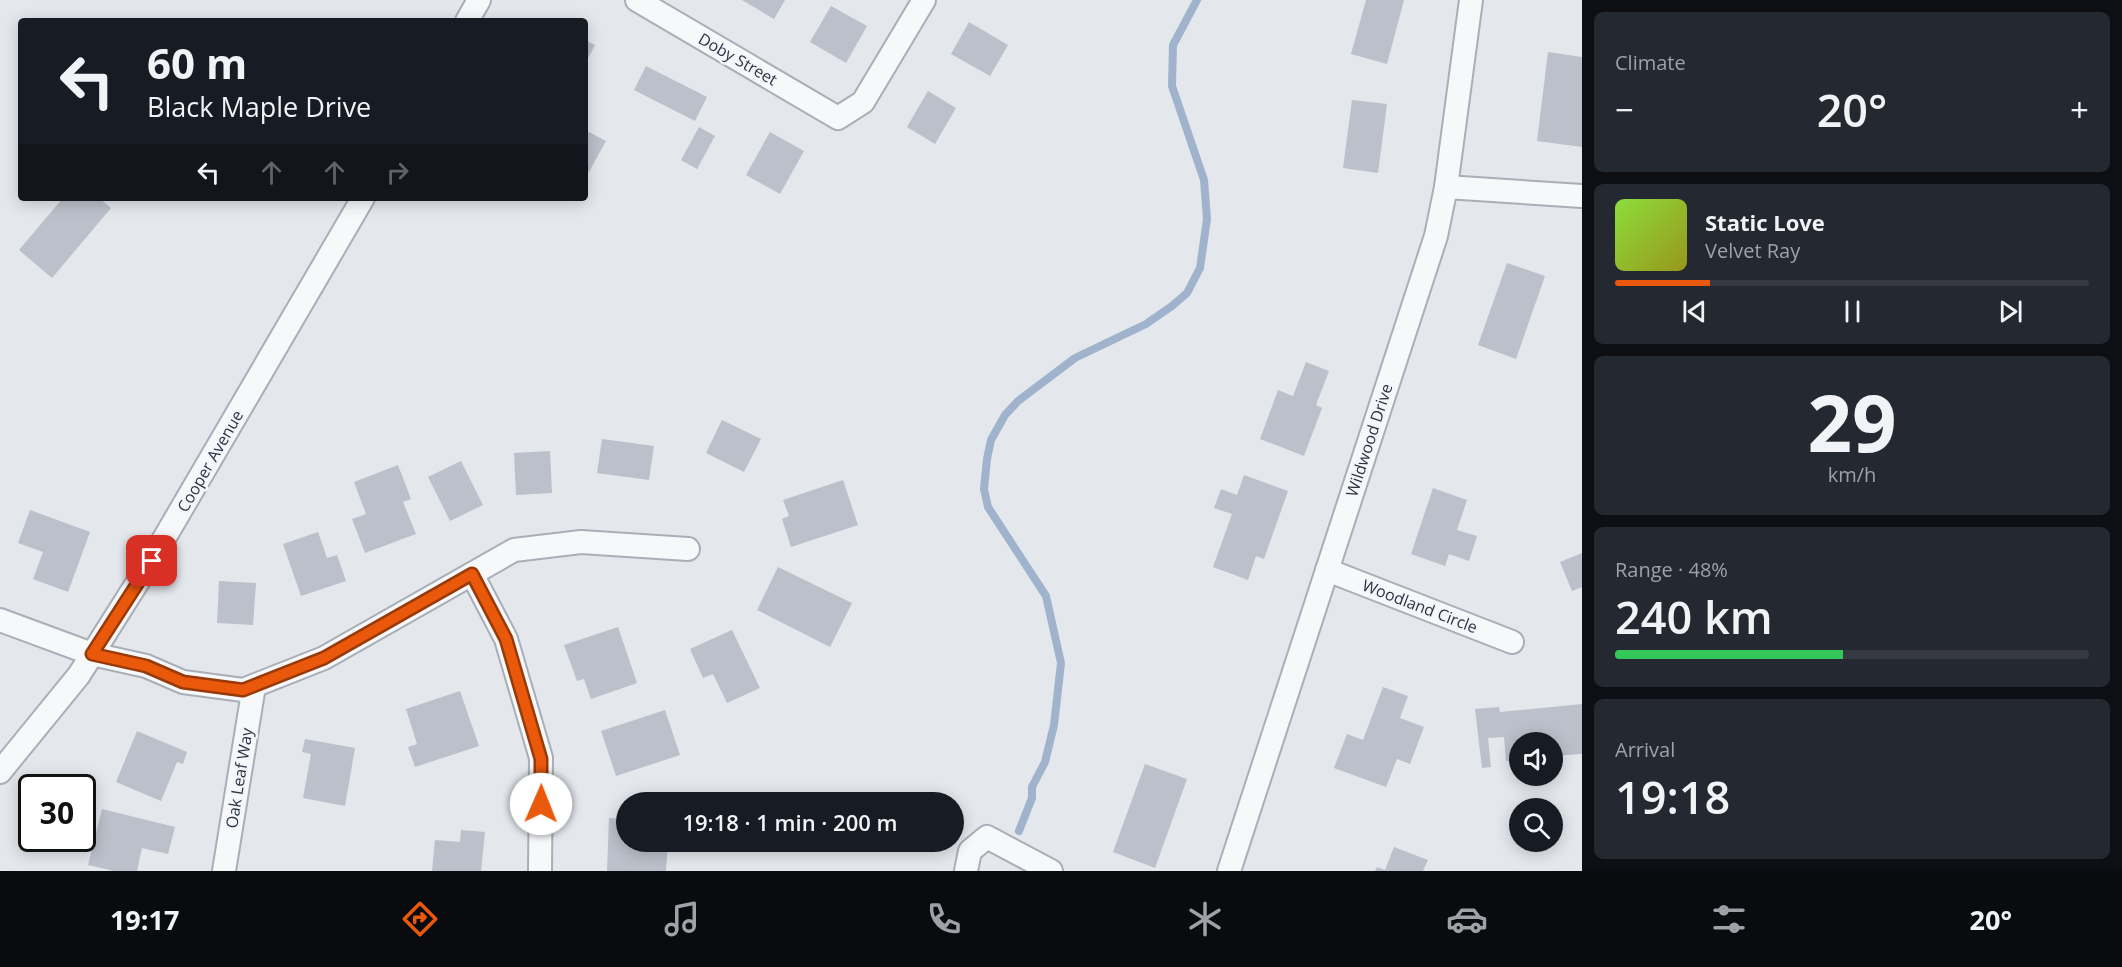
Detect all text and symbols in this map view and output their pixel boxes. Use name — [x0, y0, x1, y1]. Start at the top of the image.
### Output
street label: Doby Street — [694, 28, 782, 91]
text: 60 m — [147, 34, 247, 91]
icon: left — [48, 42, 126, 120]
text: Climate — [1615, 49, 1686, 76]
text: 20° — [1817, 79, 1887, 140]
text: − — [1615, 87, 1634, 132]
text: + — [2070, 87, 2089, 132]
text: Black Maple Drive — [147, 88, 371, 125]
icon: left — [192, 156, 225, 189]
icon: ahead — [255, 156, 288, 189]
icon: ahead — [318, 156, 351, 189]
icon: right — [381, 156, 414, 189]
text: Static Love — [1705, 207, 1825, 237]
text: Velvet Ray — [1705, 237, 1800, 264]
icon: previous — [1678, 295, 1711, 328]
icon: pause — [1836, 295, 1869, 328]
icon: next — [1994, 295, 2027, 328]
text: 29 — [1807, 369, 1897, 475]
street label: Wildwood Drive — [1340, 381, 1398, 499]
street label: Cooper Avenue — [172, 406, 248, 516]
text: km/h — [1828, 461, 1876, 488]
pin — [126, 535, 177, 586]
icon: arrive — [135, 544, 168, 577]
text: Range · 48% — [1615, 556, 1728, 583]
street label: Woodland Circle — [1359, 574, 1481, 638]
text: 240 km — [1615, 586, 1773, 647]
street label: Oak Leaf Way — [220, 725, 258, 830]
map controls — [1509, 732, 1563, 852]
button: sound — [1509, 732, 1563, 786]
text: Arrival — [1615, 736, 1675, 763]
text: 19:18 — [1615, 766, 1730, 827]
position arrow — [509, 772, 573, 836]
speed limit sign: 30 — [18, 774, 96, 852]
button: search — [1509, 798, 1563, 852]
text: 19:18 · 1 min · 200 m — [682, 807, 898, 837]
icon: directions — [399, 898, 441, 940]
icon: music — [661, 898, 703, 940]
icon: phone — [923, 898, 965, 940]
icon: climate — [1184, 898, 1226, 940]
icon: car — [1446, 898, 1488, 940]
icon: filters — [1708, 898, 1750, 940]
text: 19:17 — [110, 901, 179, 938]
text: 20° — [1970, 901, 2012, 938]

